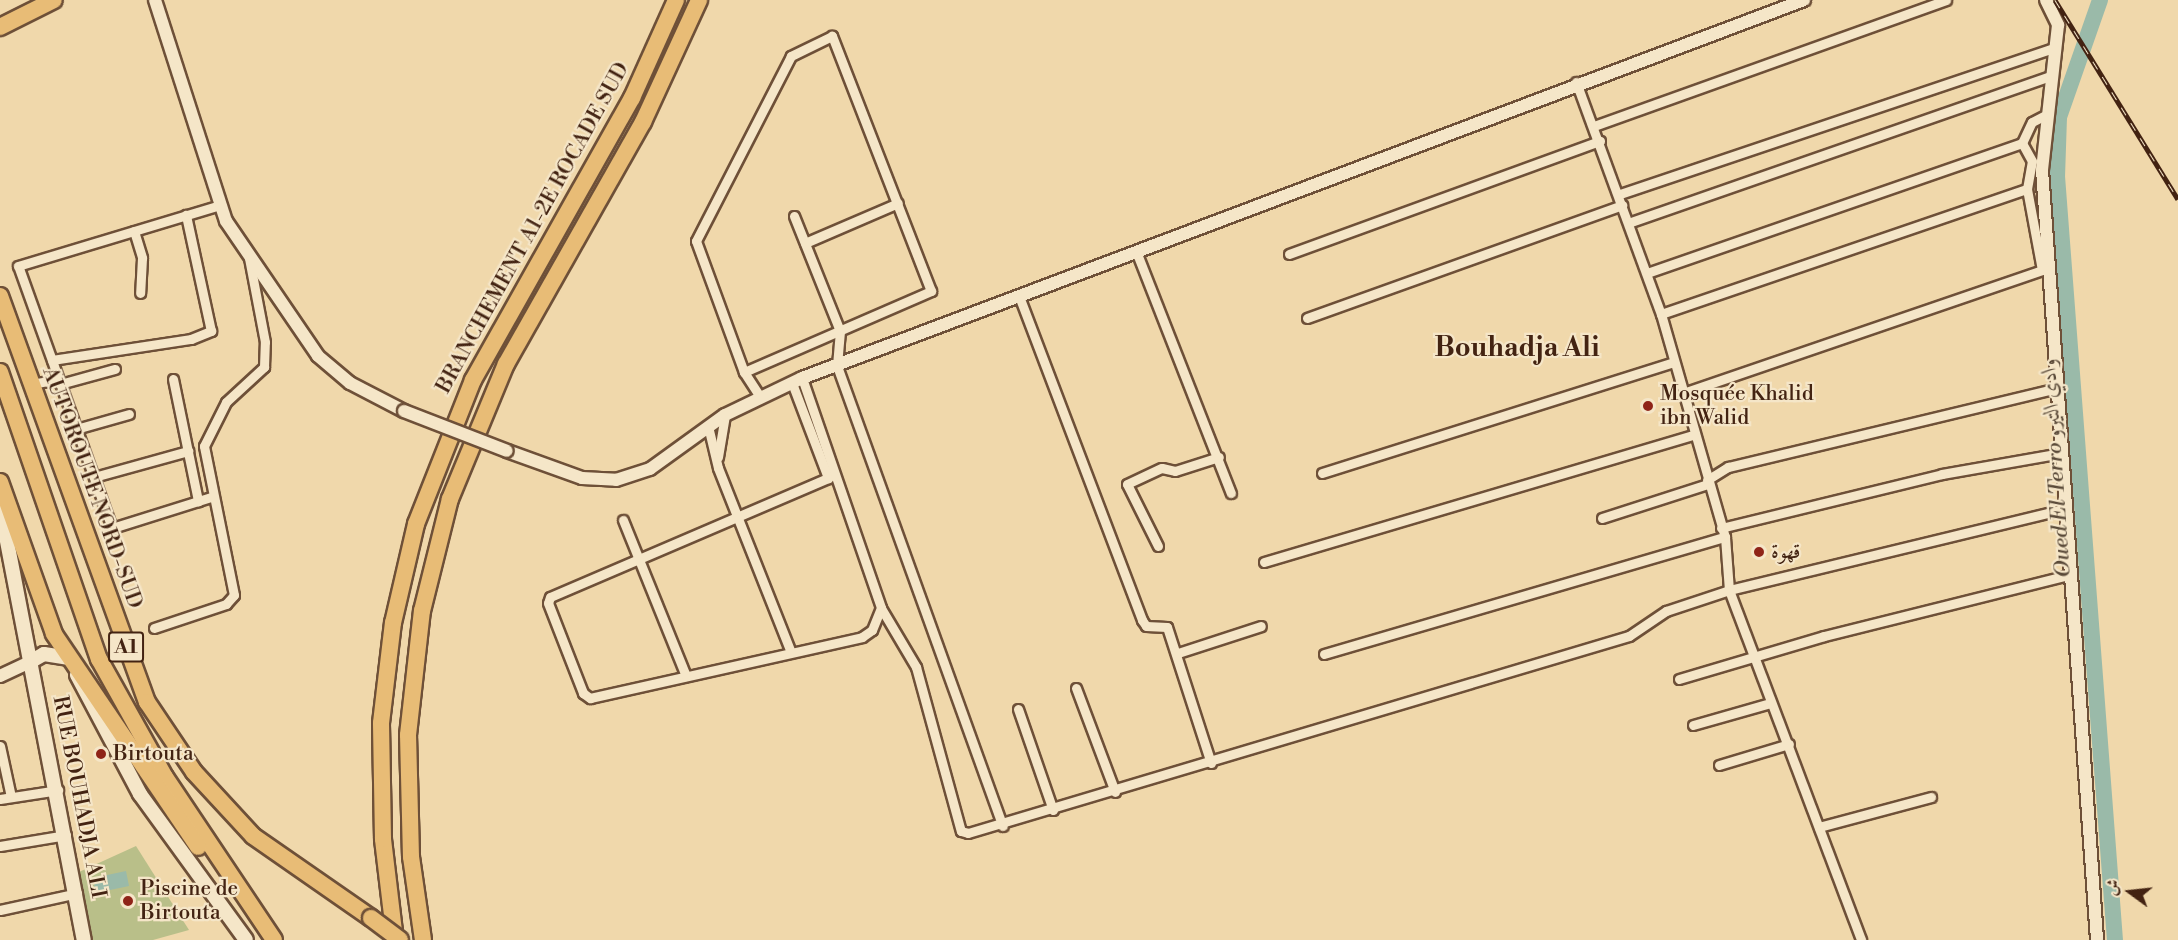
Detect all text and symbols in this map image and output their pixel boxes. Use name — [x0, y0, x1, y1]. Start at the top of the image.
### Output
street label: BRANCHEMENT A1-2E ROCADE SUD — [431, 58, 635, 398]
district label: Bouhadja Ali — [1434, 333, 1600, 365]
water label: Oued El Terro وادي التيرو — [2035, 357, 2077, 579]
street label: AUTOROUTE NORD-SUD — [37, 364, 147, 612]
place label: Mosquée Khalid ibn Walid — [1660, 381, 1814, 431]
marker: Mosquée Khalid ibn Walid — [1641, 399, 1655, 413]
place label: قهوة — [1771, 539, 1800, 565]
marker: قهوة — [1752, 545, 1766, 559]
road number: A1 — [108, 630, 144, 664]
street label: RUE BOUHADJA ALI — [47, 694, 111, 900]
place label: Birtouta — [113, 741, 194, 767]
marker: Birtouta — [94, 747, 108, 761]
north arrow — [2100, 862, 2160, 922]
place label: Piscine de Birtouta — [140, 876, 238, 926]
text: ش — [2101, 877, 2124, 898]
marker: Piscine de Birtouta — [121, 894, 135, 908]

